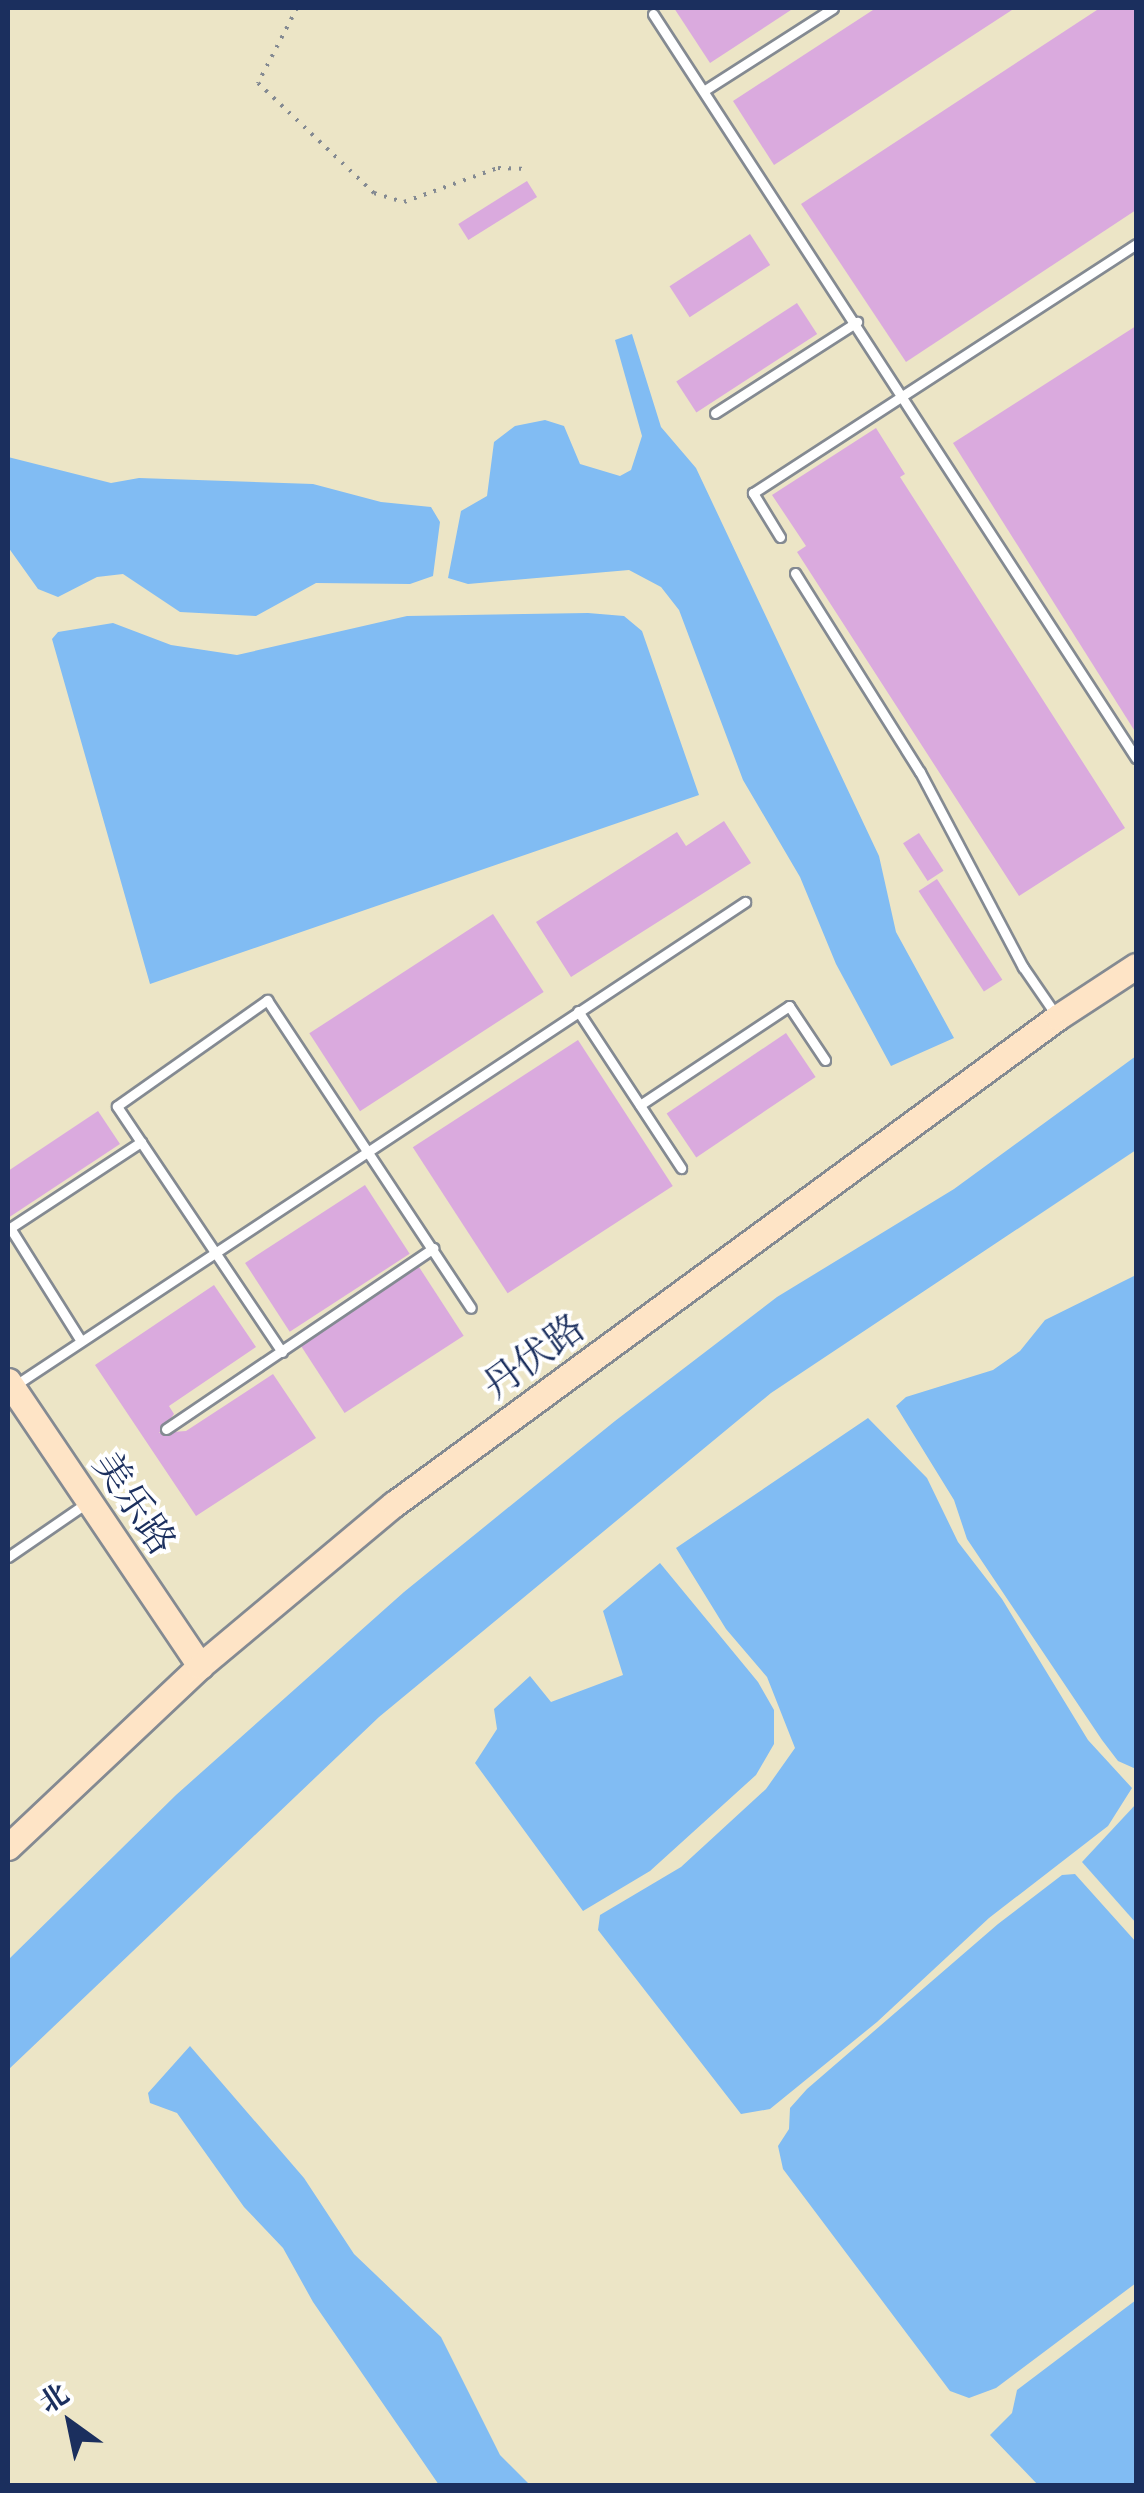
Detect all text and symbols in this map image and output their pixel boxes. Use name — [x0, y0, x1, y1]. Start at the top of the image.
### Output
street label: 丹伏路 — [473, 1304, 593, 1408]
street label: 美乐路 — [84, 1443, 186, 1563]
north arrow — [20, 2373, 120, 2473]
text: 北 — [32, 2375, 75, 2421]

